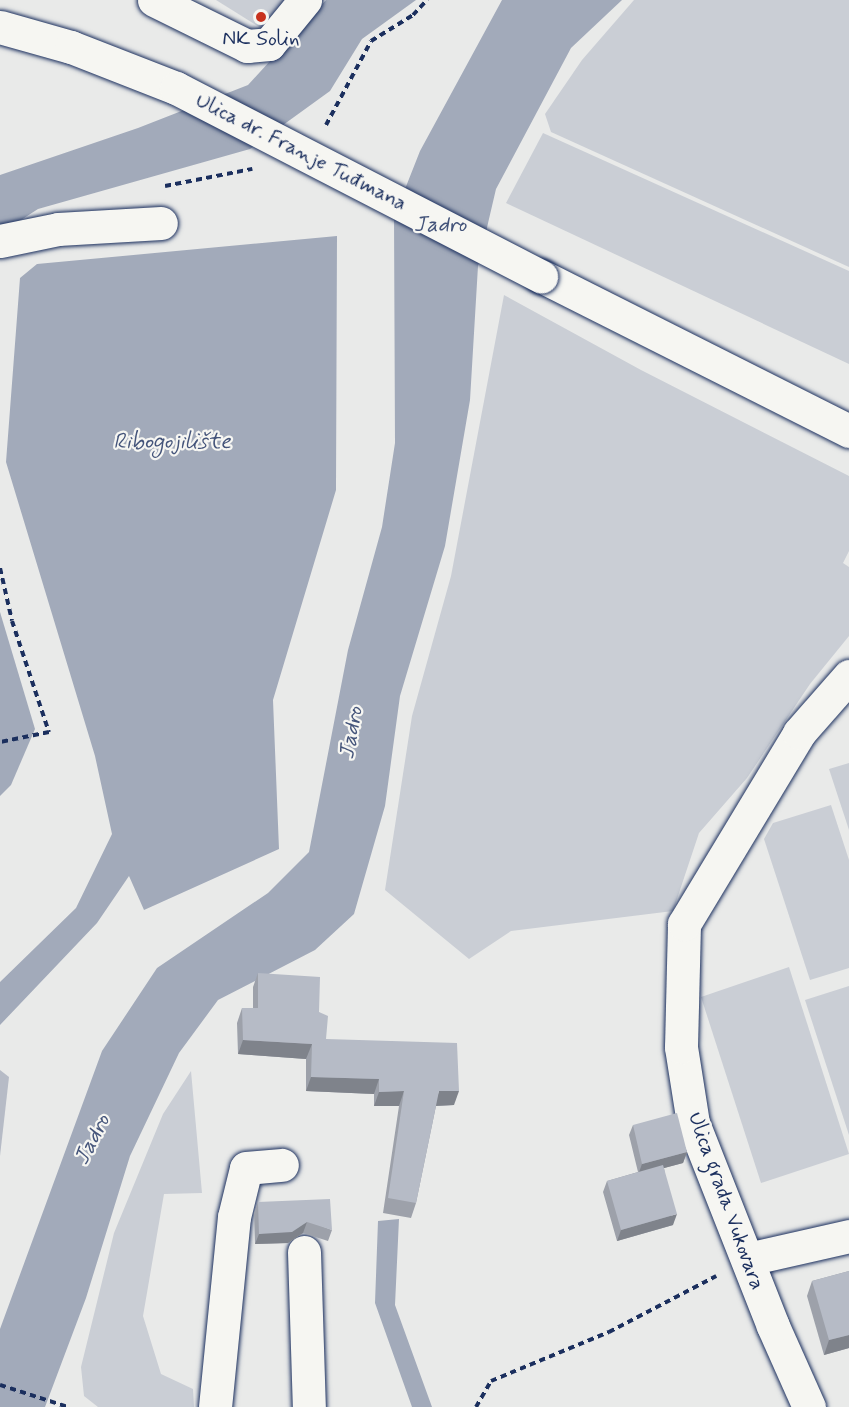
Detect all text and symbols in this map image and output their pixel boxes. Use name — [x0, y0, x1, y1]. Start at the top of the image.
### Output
marker: NK Solin — [254, 10, 268, 24]
place label: NK Solin — [222, 26, 300, 52]
street label: Ulica dr. Franje Tuđmana — [194, 89, 408, 215]
water label: Jadro — [414, 213, 466, 239]
water label: Ribogojilište — [113, 430, 231, 456]
water label: Jadro — [334, 705, 370, 761]
street label: Ulica grada Vukovara — [682, 1109, 770, 1293]
water label: Jadro — [69, 1111, 117, 1169]

